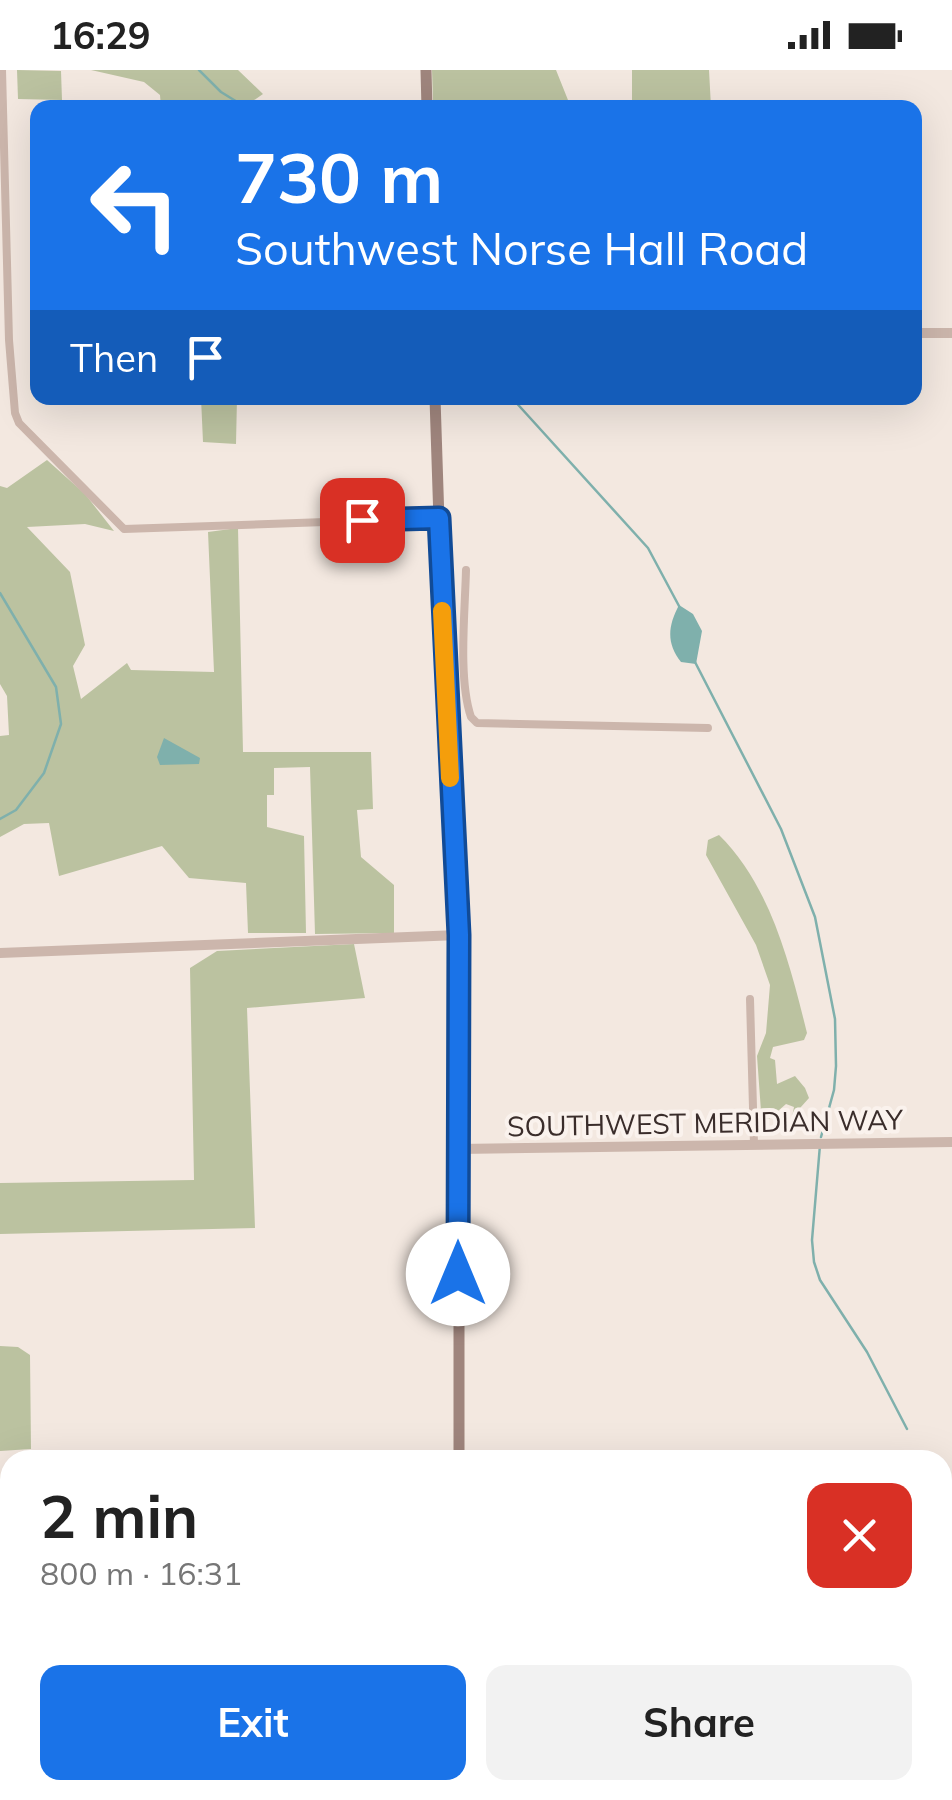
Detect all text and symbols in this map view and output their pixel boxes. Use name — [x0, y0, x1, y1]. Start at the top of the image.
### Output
text: 16:29 — [50, 11, 151, 59]
text: 730 m — [235, 133, 443, 221]
icon: left — [70, 140, 200, 270]
text: Southwest Norse Hall Road — [235, 220, 808, 276]
icon: arrive — [178, 330, 233, 385]
text: Then — [70, 334, 158, 382]
pin — [320, 478, 405, 563]
icon: arrive — [335, 493, 390, 548]
street label: SOUTHWEST MERIDIAN WAY — [507, 1102, 904, 1143]
position arrow — [406, 1222, 510, 1326]
text: 2 min — [40, 1478, 198, 1553]
button: close — [807, 1483, 912, 1588]
text: 800 m · 16:31 — [40, 1553, 242, 1593]
button: Exit — [40, 1665, 466, 1780]
button: Share — [486, 1665, 912, 1780]

